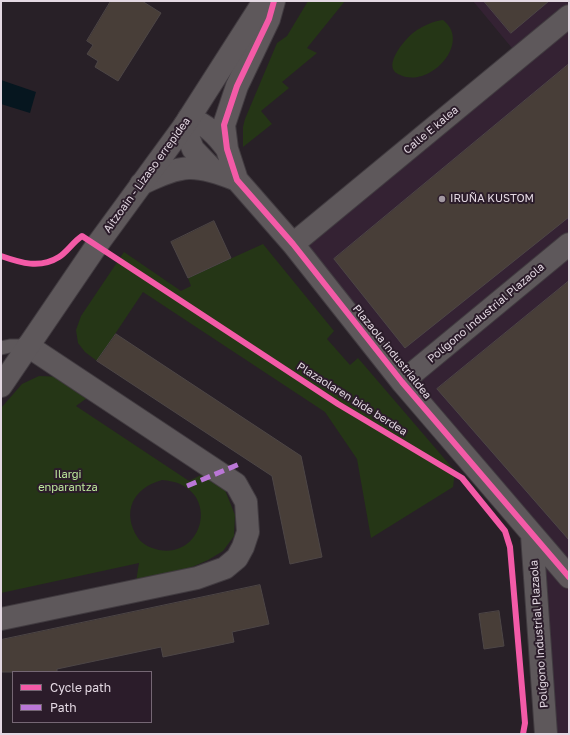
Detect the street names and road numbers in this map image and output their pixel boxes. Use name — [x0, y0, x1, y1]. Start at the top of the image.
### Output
street label: Calle E kalea — [401, 103, 461, 157]
street label: Aitzoain - Lizaso errepidea — [101, 115, 193, 235]
street label: Polígono Industrial Plazaola — [425, 260, 547, 366]
street label: Plazaola industrialdea — [350, 302, 434, 402]
street label: Plazaolaren bide berdea — [294, 360, 410, 438]
street label: Polígono Industrial Plazaola — [527, 560, 551, 708]

